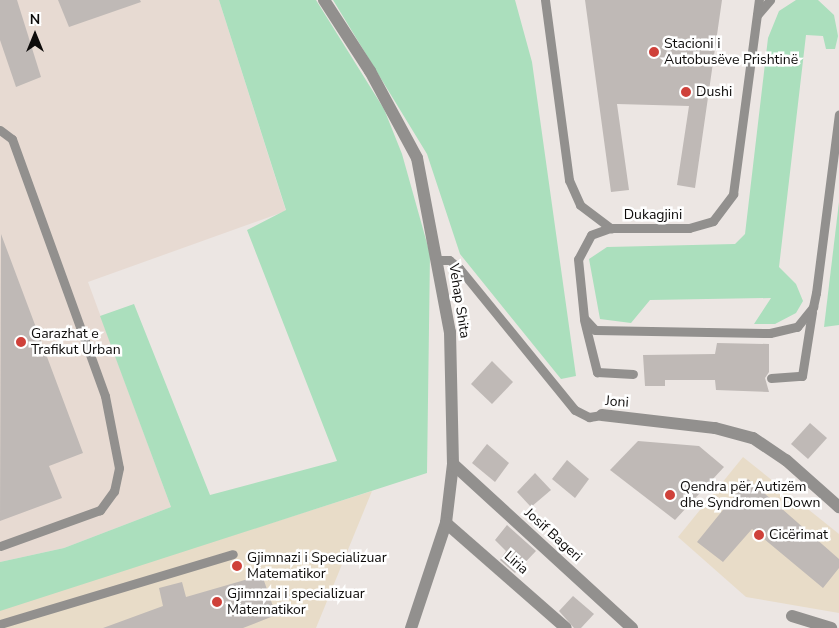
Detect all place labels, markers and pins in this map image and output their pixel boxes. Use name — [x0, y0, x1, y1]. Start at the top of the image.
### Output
place label: Stacioni i Autobusëve Prishtinë — [664, 36, 798, 68]
marker: Stacioni i Autobusëve Prishtinë — [648, 46, 660, 58]
place label: Dushi — [696, 84, 732, 100]
marker: Dushi — [680, 86, 692, 98]
place label: Garazhat e Trafikut Urban — [31, 326, 121, 358]
marker: Garazhat e Trafikut Urban — [15, 336, 27, 348]
place label: Qendra për Autizëm dhe Syndromen Down — [680, 479, 820, 512]
marker: Qendra për Autizëm dhe Syndromen Down — [664, 489, 676, 501]
place label: Cicërimat — [769, 527, 828, 543]
marker: Cicërimat — [753, 529, 765, 541]
place label: Gjimnazi i Specializuar Matematikor — [247, 550, 387, 582]
marker: Gjimnazi i Specializuar Matematikor — [231, 560, 243, 572]
place label: Gjimnzai i specializuar Matematikor — [227, 586, 365, 618]
marker: Gjimnzai i specializuar Matematikor — [211, 596, 223, 608]

